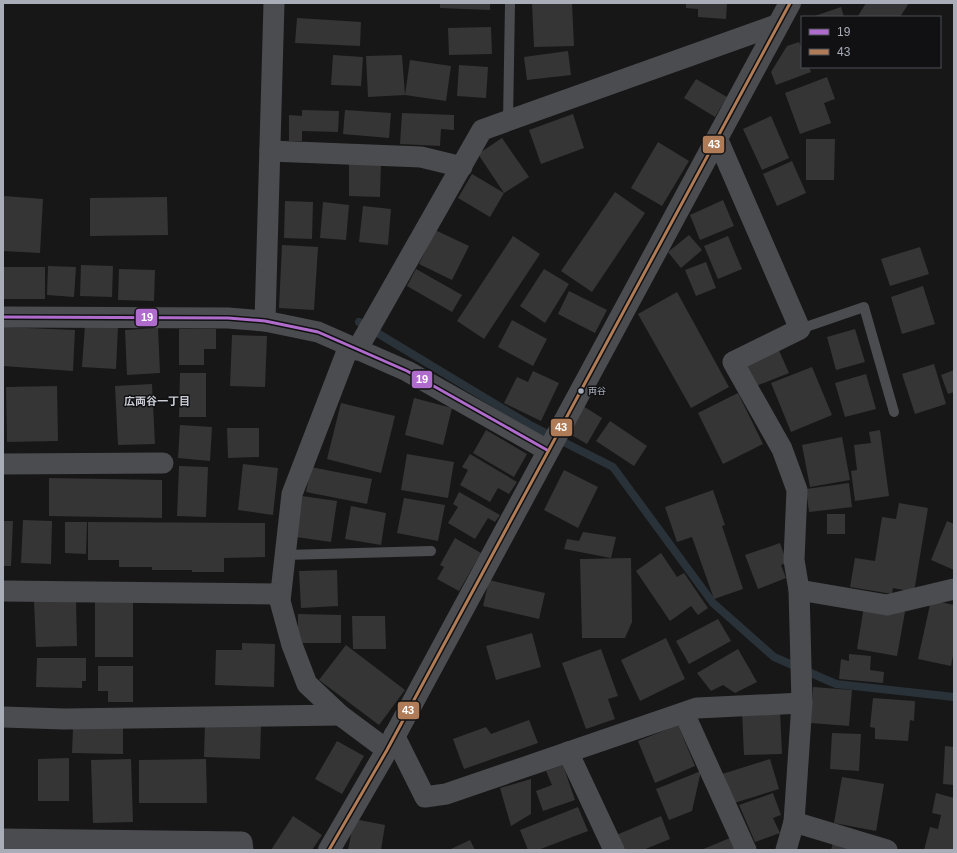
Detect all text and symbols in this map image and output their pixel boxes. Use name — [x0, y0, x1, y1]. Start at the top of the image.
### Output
legend — [801, 16, 941, 68]
text: 19 — [837, 25, 851, 39]
text: 43 — [837, 45, 851, 59]
line badge: 43 — [702, 135, 725, 154]
text: 43 — [708, 138, 720, 150]
line badge: 19 — [135, 308, 158, 327]
text: 19 — [141, 311, 153, 323]
line badge: 19 — [411, 370, 433, 389]
text: 19 — [416, 373, 428, 385]
marker: 両谷 — [576, 386, 586, 396]
place label: 両谷 — [588, 386, 606, 396]
district label: 広両谷一丁目 — [124, 395, 190, 407]
line badge: 43 — [550, 418, 573, 437]
text: 43 — [555, 421, 567, 433]
line badge: 43 — [397, 701, 420, 720]
text: 43 — [402, 704, 414, 716]

